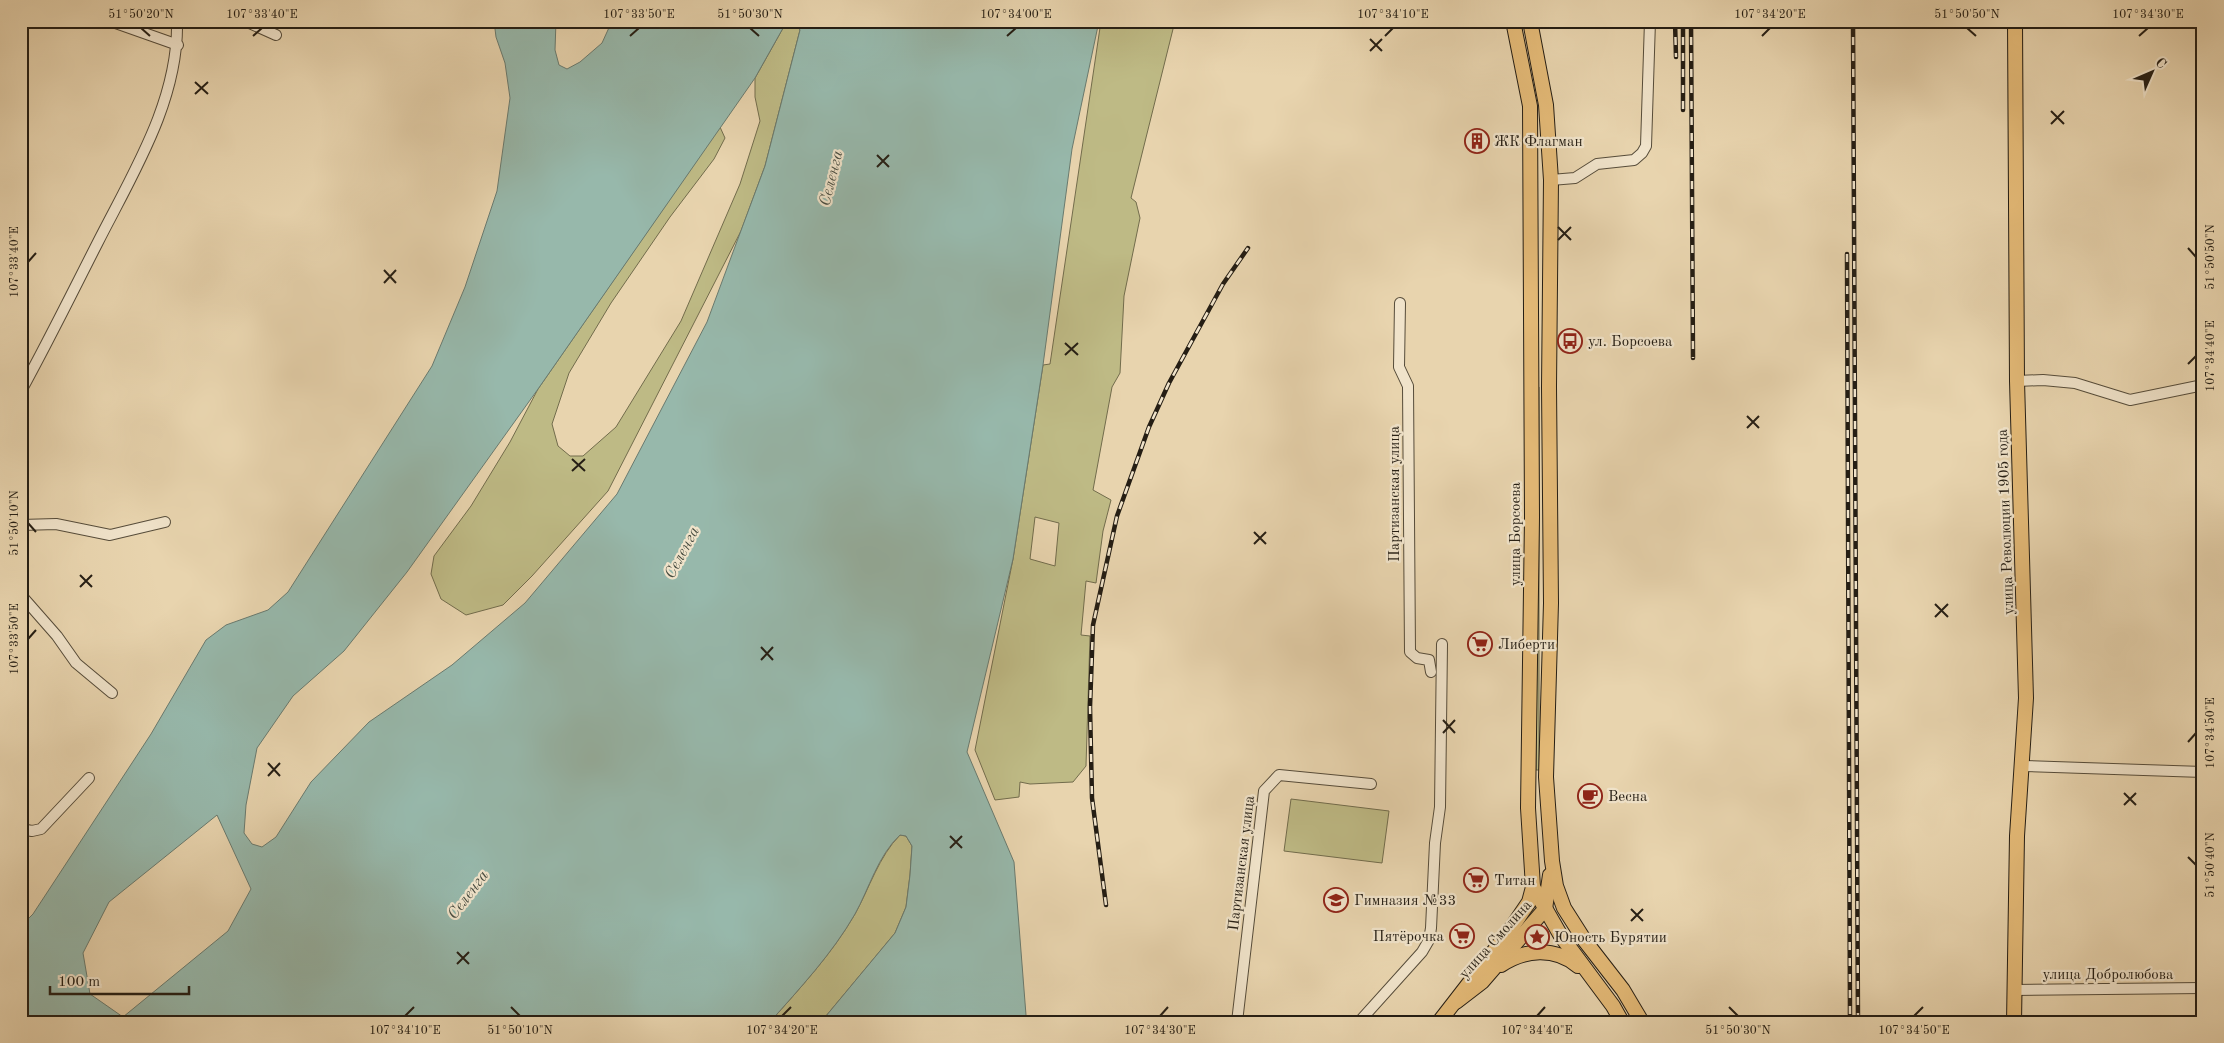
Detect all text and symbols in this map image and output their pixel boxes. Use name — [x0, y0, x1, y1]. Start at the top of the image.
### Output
text: 51°50'20"N — [108, 8, 174, 21]
text: 107°33'50"E — [603, 8, 675, 21]
text: 51°50'30"N — [717, 8, 783, 21]
text: 51°50'50"N — [1934, 8, 2000, 21]
text: 107°33'40"E — [226, 9, 298, 21]
text: 107°34'00"E — [980, 9, 1052, 21]
text: 107°34'10"E — [1357, 9, 1429, 21]
text: 107°34'20"E — [1734, 9, 1806, 21]
text: 107°34'30"E — [2112, 9, 2184, 21]
north arrow — [2126, 48, 2176, 98]
text: С — [2152, 55, 2169, 72]
building icon: ЖК Флагман — [1464, 128, 1490, 154]
place label: ЖК Флагман — [1494, 135, 1583, 150]
water label: Селенга — [817, 149, 847, 208]
text: 51°50'50"N — [2204, 224, 2217, 290]
text: 107°33'40"E — [9, 226, 21, 298]
text: 107°34'40"E — [2205, 320, 2217, 392]
bus stop icon: ул. Борсоева — [1557, 328, 1583, 354]
place label: ул. Борсоева — [1588, 335, 1673, 350]
street label: Партизанская улица — [1388, 425, 1403, 562]
street label: улица Революции 1905 года — [1996, 428, 2017, 615]
street label: улица Борсоева — [1509, 481, 1524, 586]
text: 51°50'10"N — [8, 490, 21, 556]
water label: Селенга — [662, 524, 703, 582]
text: 107°33'50"E — [8, 603, 21, 675]
supermarket icon: Либерти — [1467, 631, 1493, 657]
place label: Либерти — [1498, 638, 1555, 653]
text: 107°34'50"E — [2204, 697, 2217, 769]
cafe icon: Весна — [1577, 783, 1603, 809]
place label: Весна — [1608, 790, 1648, 805]
street label: Партизанская улица — [1227, 794, 1258, 932]
text: 51°50'40"N — [2204, 832, 2217, 898]
water label: Селенга — [445, 867, 492, 923]
supermarket icon: Титан — [1463, 867, 1489, 893]
place label: Титан — [1494, 874, 1536, 889]
school or university icon: Гимназия №33 — [1323, 887, 1349, 913]
place label: Гимназия №33 — [1354, 894, 1456, 909]
street label: улица Смолина — [1457, 897, 1536, 982]
supermarket icon: Пятёрочка — [1449, 923, 1475, 949]
place icon: Юность Бурятии — [1524, 924, 1550, 950]
place label: Пятёрочка — [1373, 930, 1445, 945]
place label: Юность Бурятии — [1554, 931, 1667, 946]
scale bar — [50, 963, 189, 995]
street label: улица Добролюбова — [2043, 968, 2174, 983]
text: 100 m — [58, 975, 100, 990]
text: 51°50'10"N — [487, 1024, 553, 1037]
text: 51°50'30"N — [1705, 1024, 1771, 1037]
text: 107°34'50"E — [1878, 1024, 1950, 1037]
text: 107°34'10"E — [369, 1025, 441, 1037]
text: 107°34'20"E — [746, 1025, 818, 1037]
text: 107°34'30"E — [1124, 1025, 1196, 1037]
text: 107°34'40"E — [1501, 1025, 1573, 1037]

